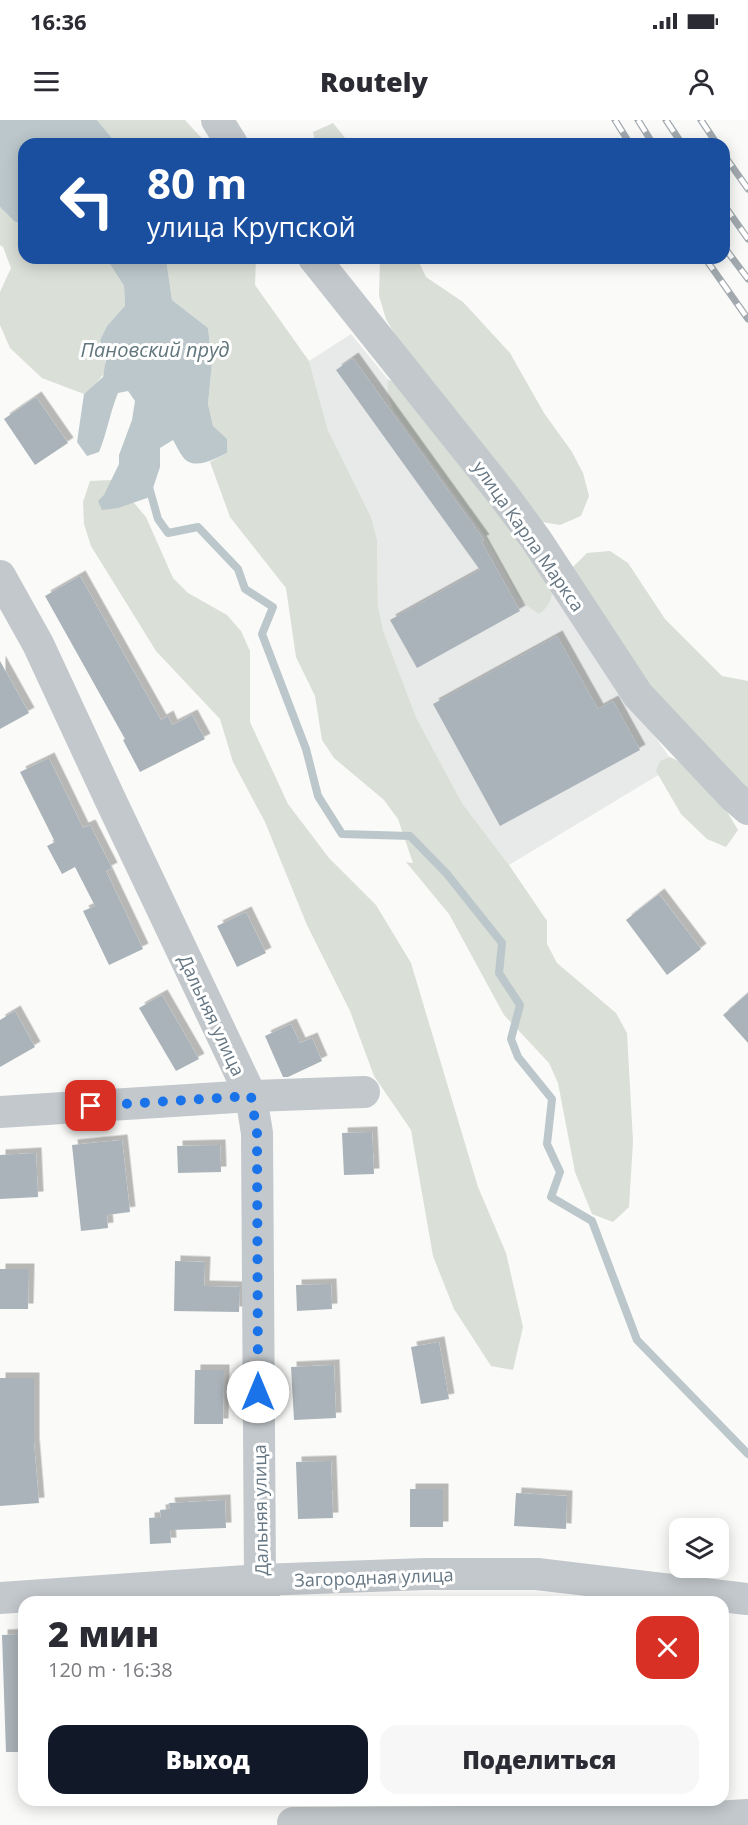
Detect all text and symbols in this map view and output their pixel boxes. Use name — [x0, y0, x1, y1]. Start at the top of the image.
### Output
text: 16:36 — [30, 6, 87, 36]
text: Routely — [320, 63, 428, 100]
icon: menu — [30, 65, 63, 98]
icon: person — [685, 65, 718, 98]
text: 80 m — [147, 154, 247, 211]
icon: left — [48, 162, 126, 240]
text: улица Крупской — [147, 208, 356, 245]
water label: Пановский пруд — [80, 336, 230, 363]
street label: улица Карла Маркса — [468, 456, 590, 616]
street label: Дальняя улица — [173, 950, 251, 1080]
pin — [65, 1080, 116, 1131]
icon: arrive — [74, 1089, 107, 1122]
position arrow — [226, 1360, 290, 1424]
street label: Дальняя улица — [247, 1444, 273, 1576]
map controls — [669, 1518, 729, 1578]
button: layers — [669, 1518, 729, 1578]
street label: Загородная улица — [294, 1562, 454, 1592]
text: 2 мин — [48, 1609, 159, 1658]
button: close — [636, 1616, 699, 1679]
text: 120 m · 16:38 — [48, 1656, 173, 1683]
button: Выход — [48, 1725, 368, 1794]
button: Поделиться — [380, 1725, 699, 1794]

